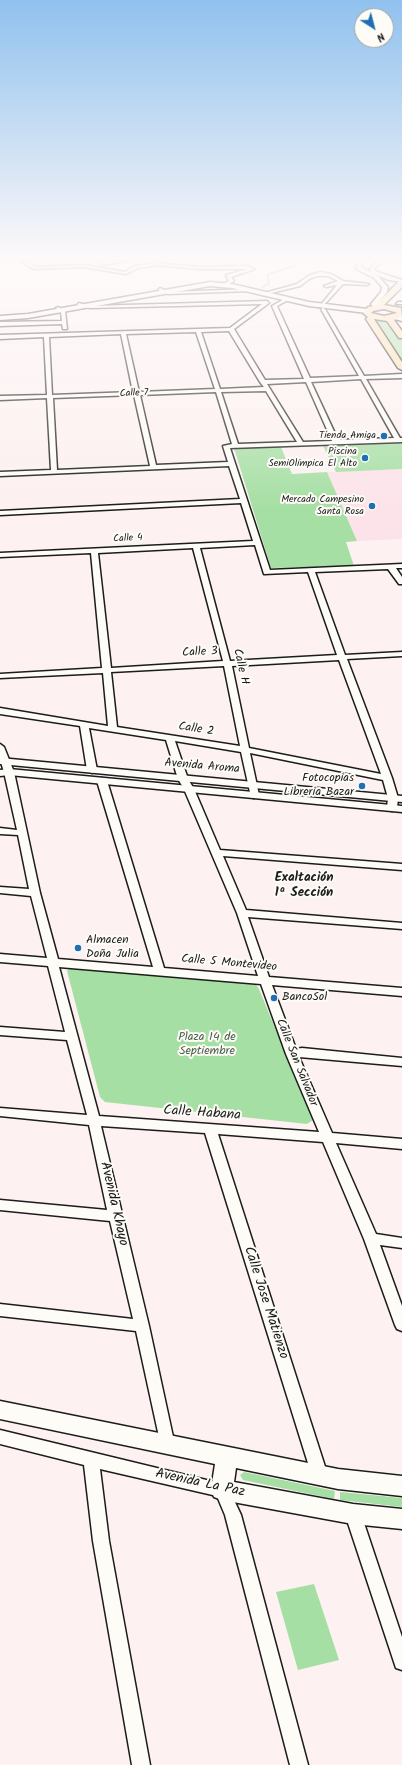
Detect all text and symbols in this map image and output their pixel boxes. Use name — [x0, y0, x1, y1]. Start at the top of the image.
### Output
north arrow — [354, 8, 394, 48]
text: N — [372, 28, 389, 46]
street label: Calle 7 — [119, 388, 149, 400]
place label: Tienda Amiga — [319, 430, 376, 442]
marker: Tienda Amiga — [379, 431, 389, 441]
place label: Piscina SemiOlímpica El Alto — [268, 446, 357, 470]
marker: Piscina SemiOlímpica El Alto — [360, 453, 370, 463]
place label: Mercado Campesino Santa Rosa — [281, 494, 364, 518]
marker: Mercado Campesino Santa Rosa — [367, 501, 377, 511]
street label: Calle 4 — [113, 532, 143, 546]
street label: Calle 3 — [182, 645, 218, 661]
street label: Calle H — [229, 647, 251, 687]
street label: Calle 2 — [177, 720, 215, 740]
street label: Avenida Aroma — [164, 757, 240, 777]
place label: Fotocopias Libreria Bazar — [284, 772, 354, 800]
marker: Fotocopias Libreria Bazar — [357, 781, 367, 791]
district label: Exaltación 1ª Sección — [275, 871, 333, 902]
place label: Almacen Doña Julia — [86, 934, 139, 962]
marker: Almacen Doña Julia — [73, 943, 83, 953]
street label: Calle 5 Montevideo — [180, 953, 278, 975]
place label: BancoSol — [282, 991, 327, 1005]
marker: BancoSol — [269, 993, 279, 1003]
street label: Calle San Salvador — [272, 1017, 320, 1109]
park label: Plaza 14 de Septiembre — [178, 1031, 236, 1059]
street label: Calle Habana — [163, 1103, 241, 1125]
street label: Avenida Khayo — [95, 1160, 131, 1248]
street label: Calle Jose Matienzo — [239, 1245, 291, 1361]
street label: Avenida La Paz — [154, 1466, 246, 1502]

